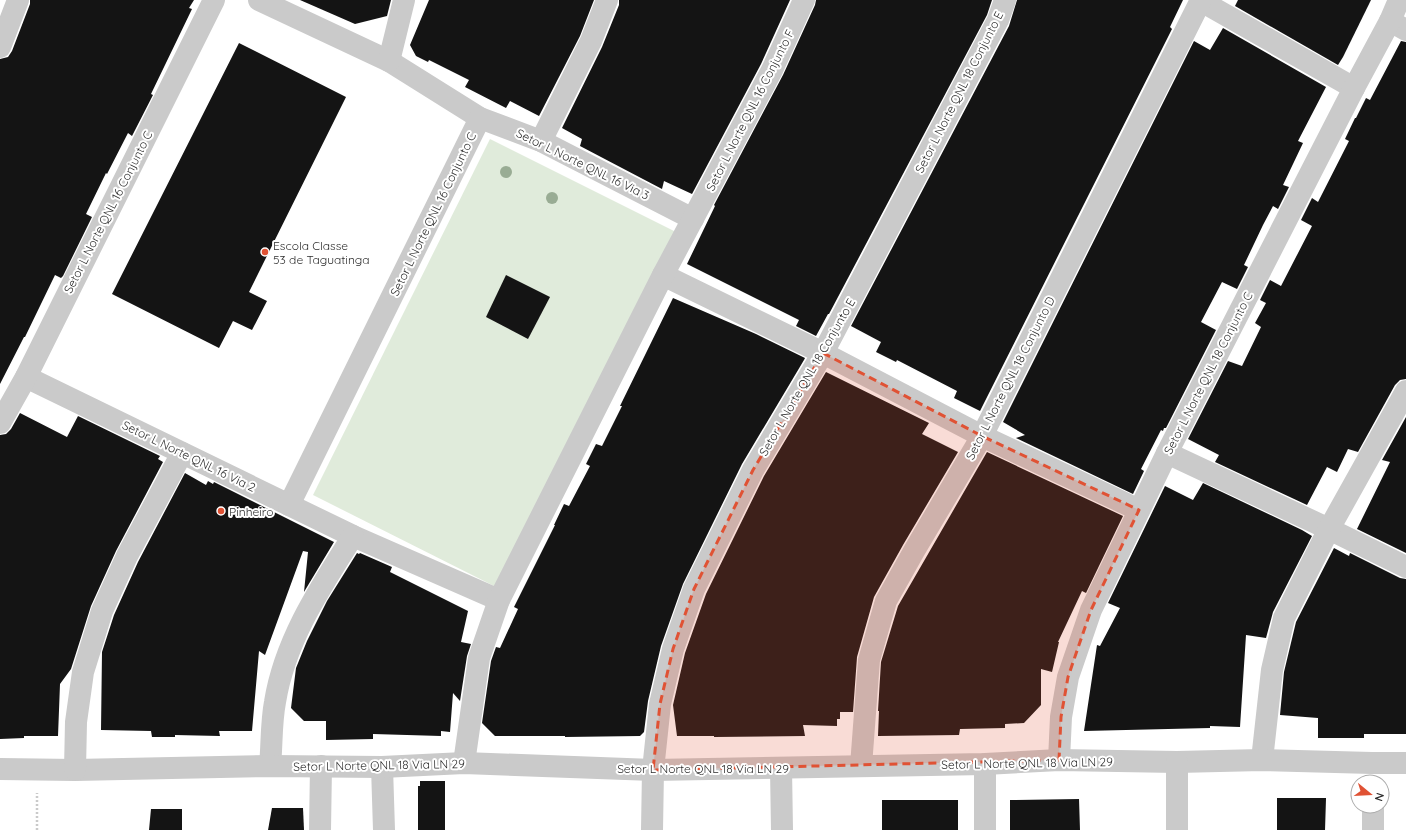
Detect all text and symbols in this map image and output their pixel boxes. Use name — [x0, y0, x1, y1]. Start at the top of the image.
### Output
street label: Setor L Norte QNL 18 Conjunto E — [912, 9, 1006, 175]
street label: Setor L Norte QNL 16 Conjunto F — [703, 27, 797, 193]
street label: Setor L Norte QNL 16 Via 3 — [514, 125, 652, 203]
street label: Setor L Norte QNL 16 Conjunto C — [60, 128, 156, 296]
street label: Setor L Norte QNL 16 Conjunto C — [387, 130, 479, 298]
place label: Escola Classe 53 de Taguatinga — [273, 238, 370, 267]
marker: Escola Classe 53 de Taguatinga — [260, 247, 270, 257]
street label: Setor L Norte QNL 18 Conjunto C — [1160, 289, 1256, 457]
street label: Setor L Norte QNL 18 Conjunto D — [962, 294, 1058, 462]
street label: Setor L Norte QNL 18 Conjunto E — [756, 295, 858, 458]
street label: Setor L Norte QNL 16 Via 2 — [120, 417, 258, 495]
place label: Pinheiro — [229, 504, 273, 519]
marker: Pinheiro — [216, 506, 226, 516]
street label: Setor L Norte QNL 18 Via LN 29 — [941, 754, 1113, 772]
street label: Setor L Norte QNL 18 Via LN 29 — [293, 756, 465, 774]
street label: Setor L Norte QNL 18 Via LN 29 — [617, 761, 789, 776]
north arrow — [1350, 774, 1390, 814]
text: N — [1372, 791, 1387, 803]

